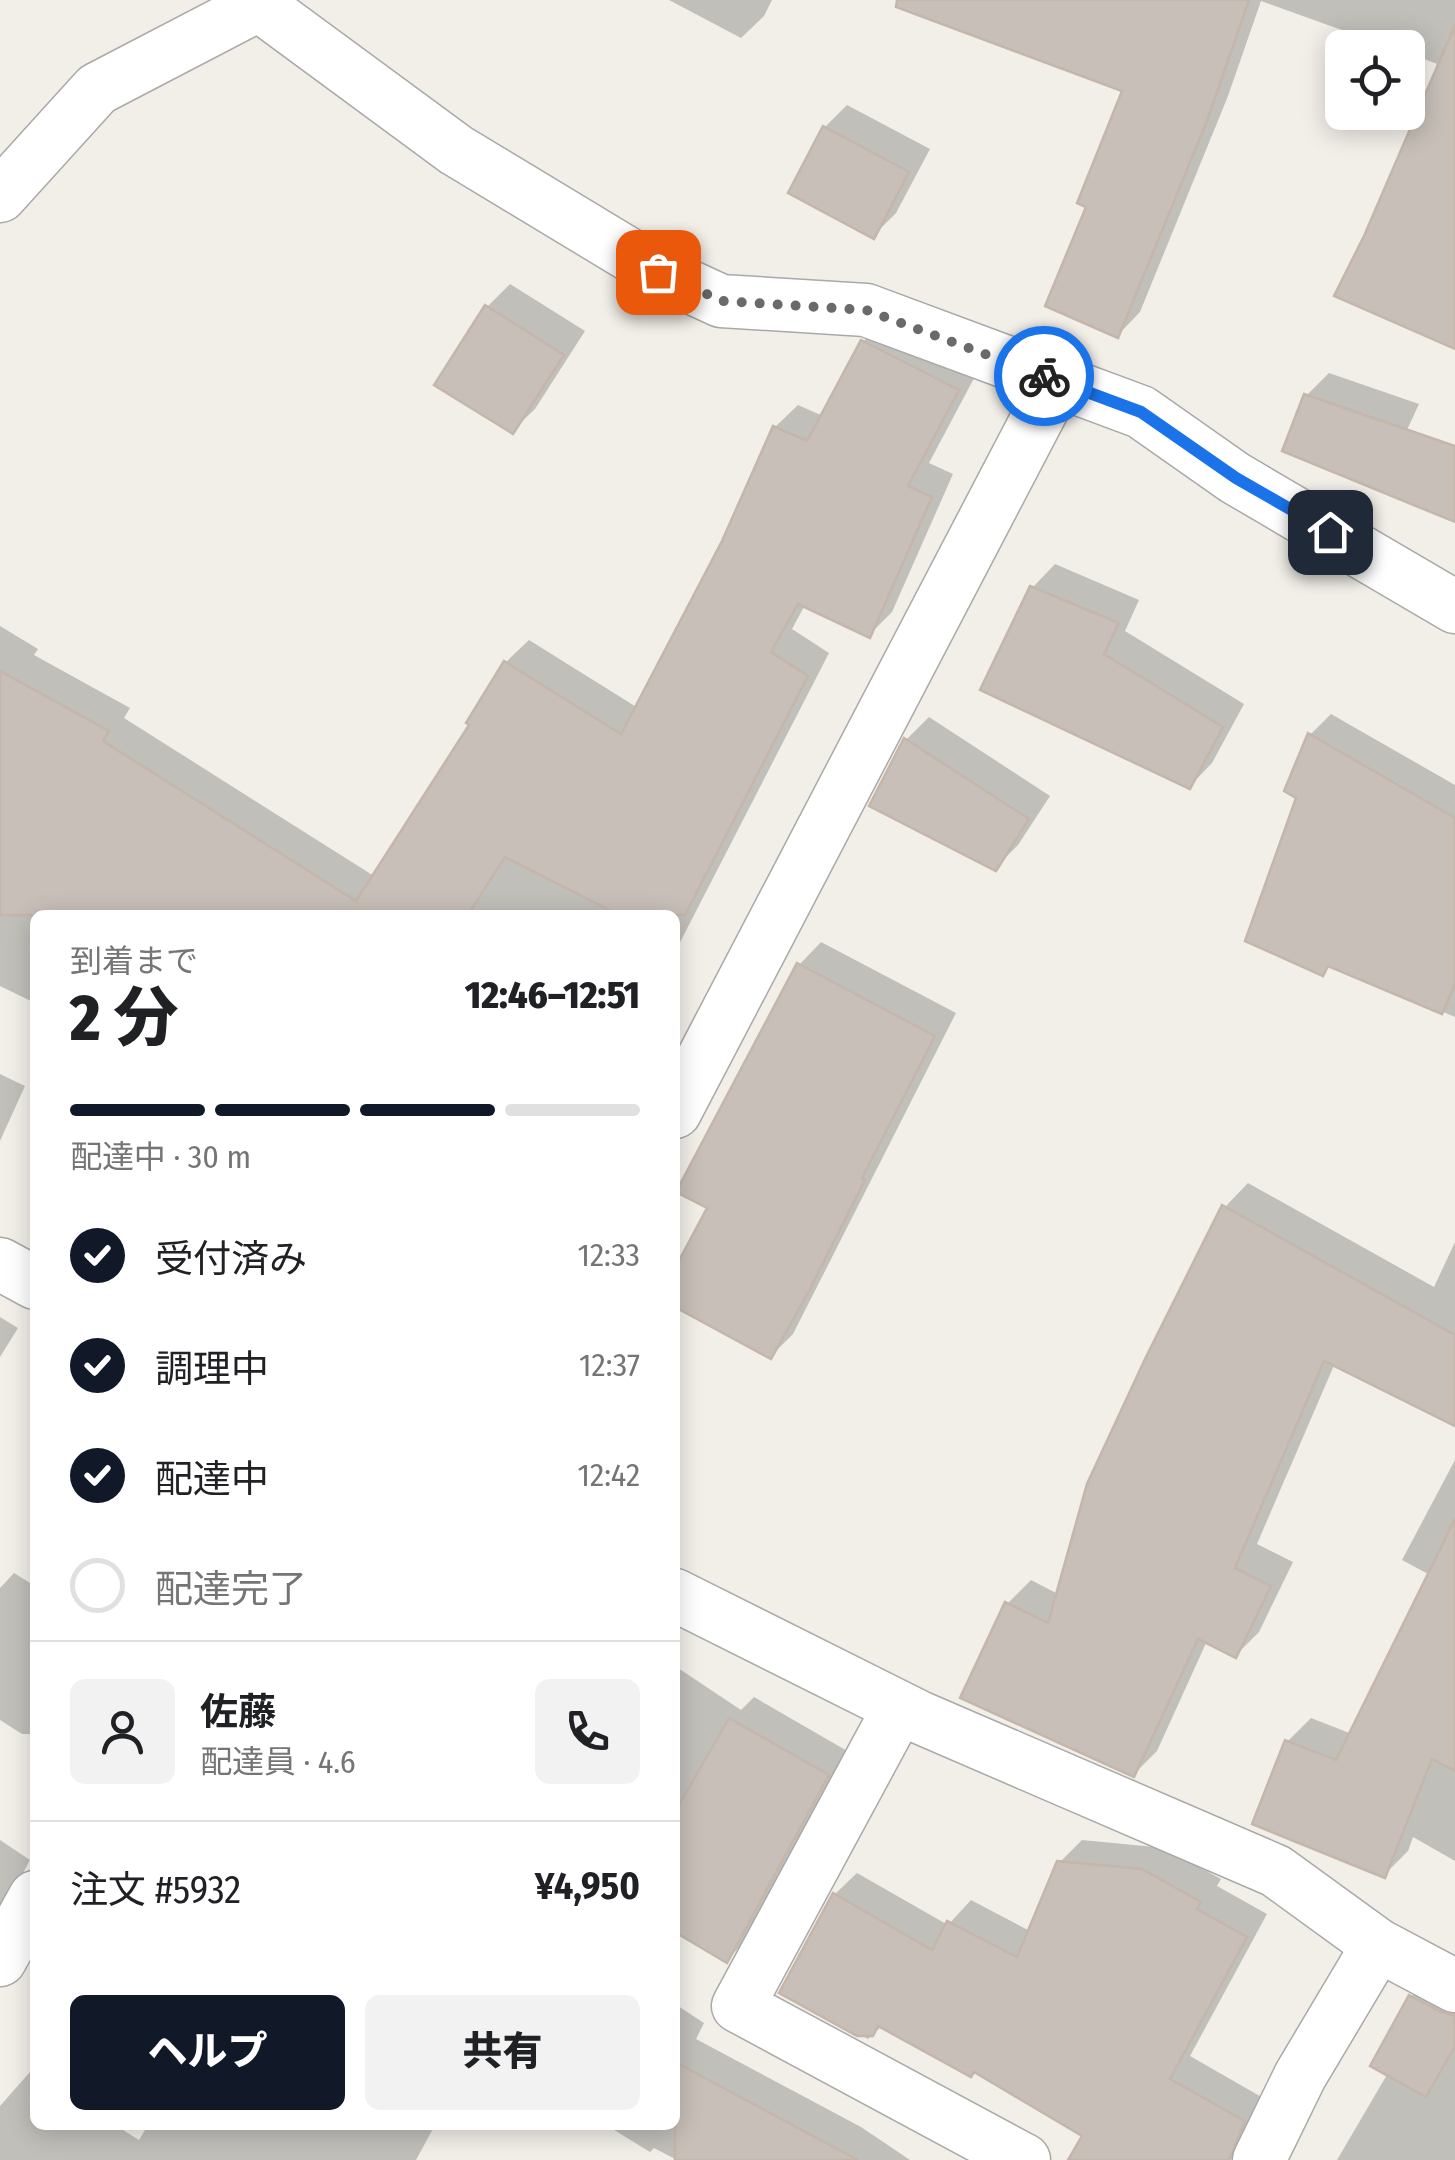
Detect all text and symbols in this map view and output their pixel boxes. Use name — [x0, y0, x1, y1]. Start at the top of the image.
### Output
map controls — [1325, 30, 1425, 130]
button: locate — [1325, 30, 1425, 130]
pin — [616, 230, 701, 315]
icon: bag — [631, 245, 686, 300]
courier — [994, 326, 1094, 426]
icon: bike — [1017, 349, 1072, 404]
pin — [1288, 490, 1373, 575]
icon: home — [1303, 505, 1358, 560]
text: 到着まで — [70, 942, 198, 980]
text: 12:46–12:51 — [465, 972, 640, 1018]
text: 2 分 — [70, 979, 179, 1057]
text: 配達中 · 30 m — [70, 1138, 251, 1176]
icon: check — [70, 1228, 125, 1283]
text: 受付済み — [155, 1236, 307, 1282]
text: 12:33 — [577, 1236, 640, 1274]
icon: check — [70, 1338, 125, 1393]
text: 調理中 — [155, 1346, 269, 1392]
text: 12:37 — [579, 1346, 640, 1384]
icon: check — [70, 1448, 125, 1503]
text: 配達中 — [155, 1456, 269, 1502]
text: 12:42 — [578, 1456, 640, 1494]
text: 配達完了 — [155, 1566, 307, 1612]
button: person — [70, 1679, 175, 1784]
button: phone — [535, 1679, 640, 1784]
text: 佐藤 — [200, 1689, 276, 1735]
text: 配達員 · 4.6 — [200, 1743, 356, 1781]
text: ¥4,950 — [535, 1863, 640, 1909]
text: 注文 #5932 — [70, 1867, 241, 1913]
button: ヘルプ — [70, 1995, 345, 2110]
button: 共有 — [365, 1995, 640, 2110]

